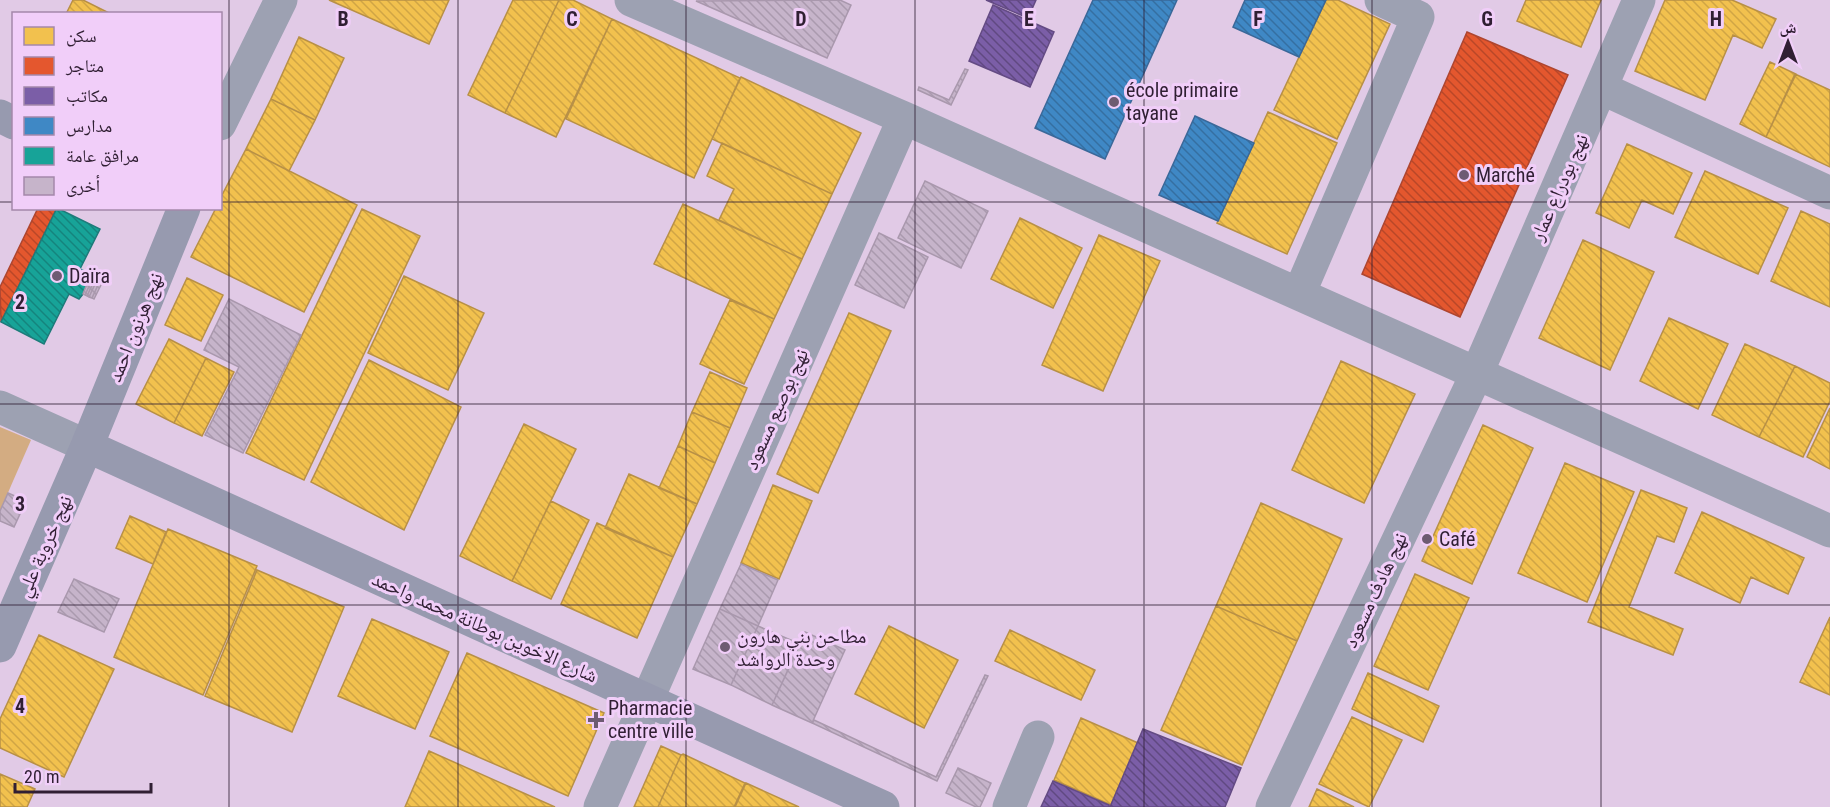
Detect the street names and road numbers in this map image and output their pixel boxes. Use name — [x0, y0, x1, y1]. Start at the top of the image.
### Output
street label: نهج بودراع عمار — [1524, 130, 1594, 245]
street label: نهج هرنون احمد — [102, 269, 169, 385]
street label: نهج بوصبع مسعود — [739, 345, 814, 474]
street label: نهج خروبة علي — [11, 491, 81, 602]
street label: نهج هادف مسعود — [1338, 529, 1413, 652]
street label: شارع الاخوين بوطانة محمد واحمد — [368, 566, 602, 689]

